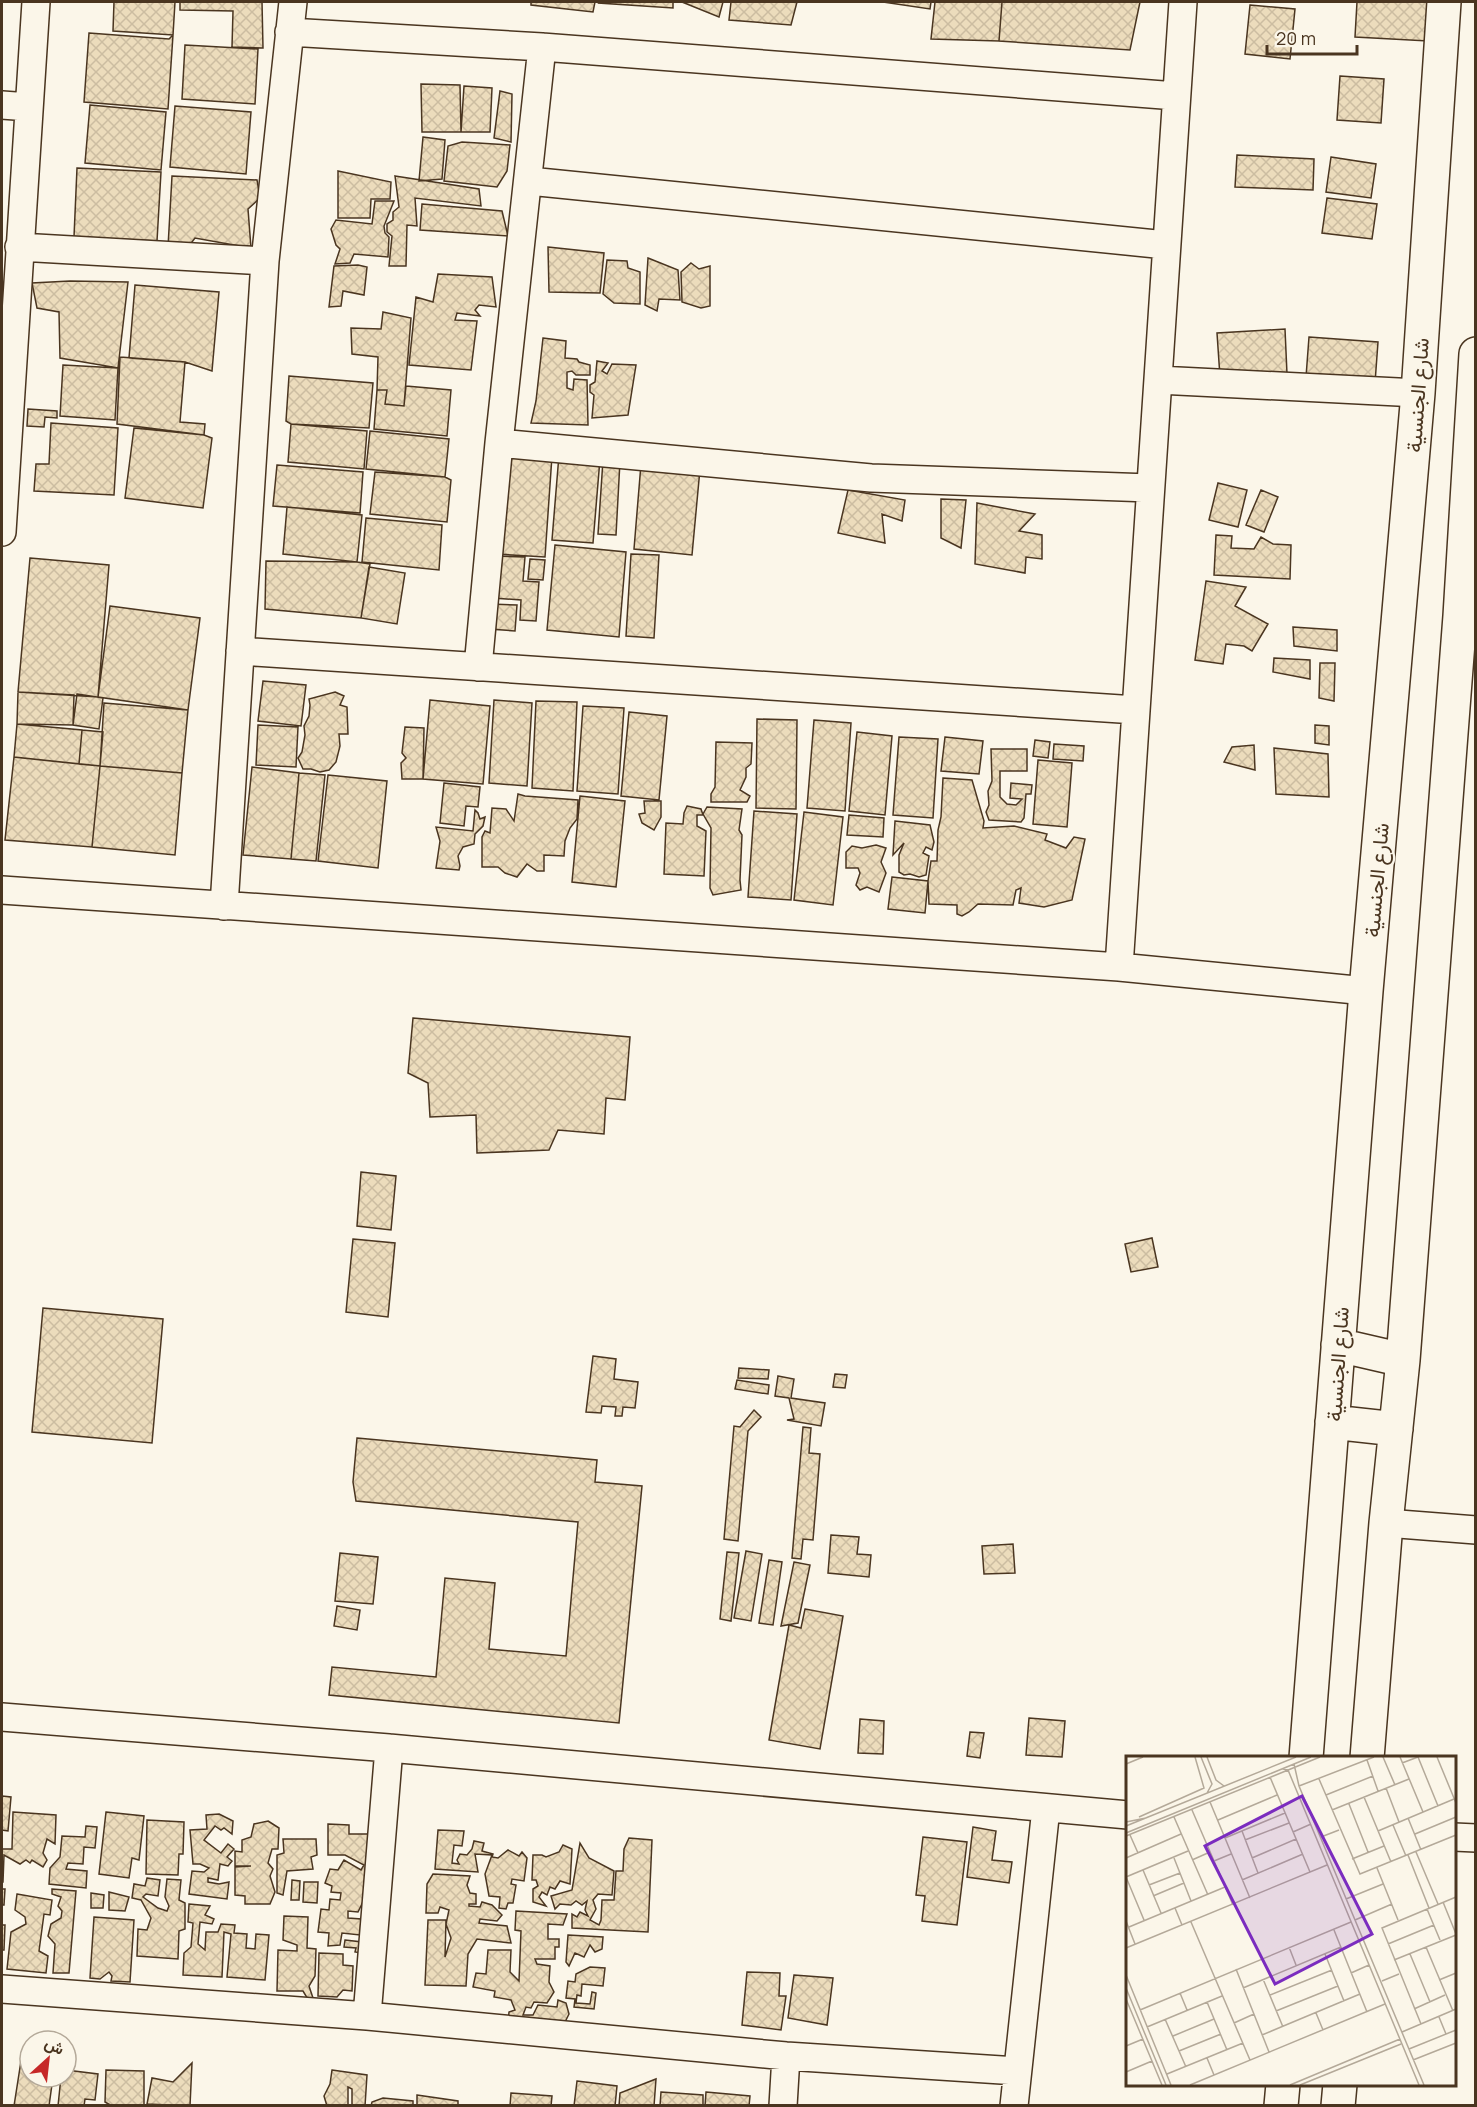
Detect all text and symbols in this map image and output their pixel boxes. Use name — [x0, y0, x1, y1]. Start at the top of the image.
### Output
scale bar — [1267, 18, 1357, 56]
text: 20 m — [1276, 26, 1316, 50]
street label: شارع الجنسية — [1399, 337, 1436, 453]
street label: شارع الجنسية — [1357, 822, 1396, 939]
street label: شارع الجنسية — [1319, 1306, 1356, 1422]
inset map — [1126, 1756, 1456, 2086]
north arrow — [18, 2029, 78, 2089]
text: ش — [41, 2031, 68, 2060]

